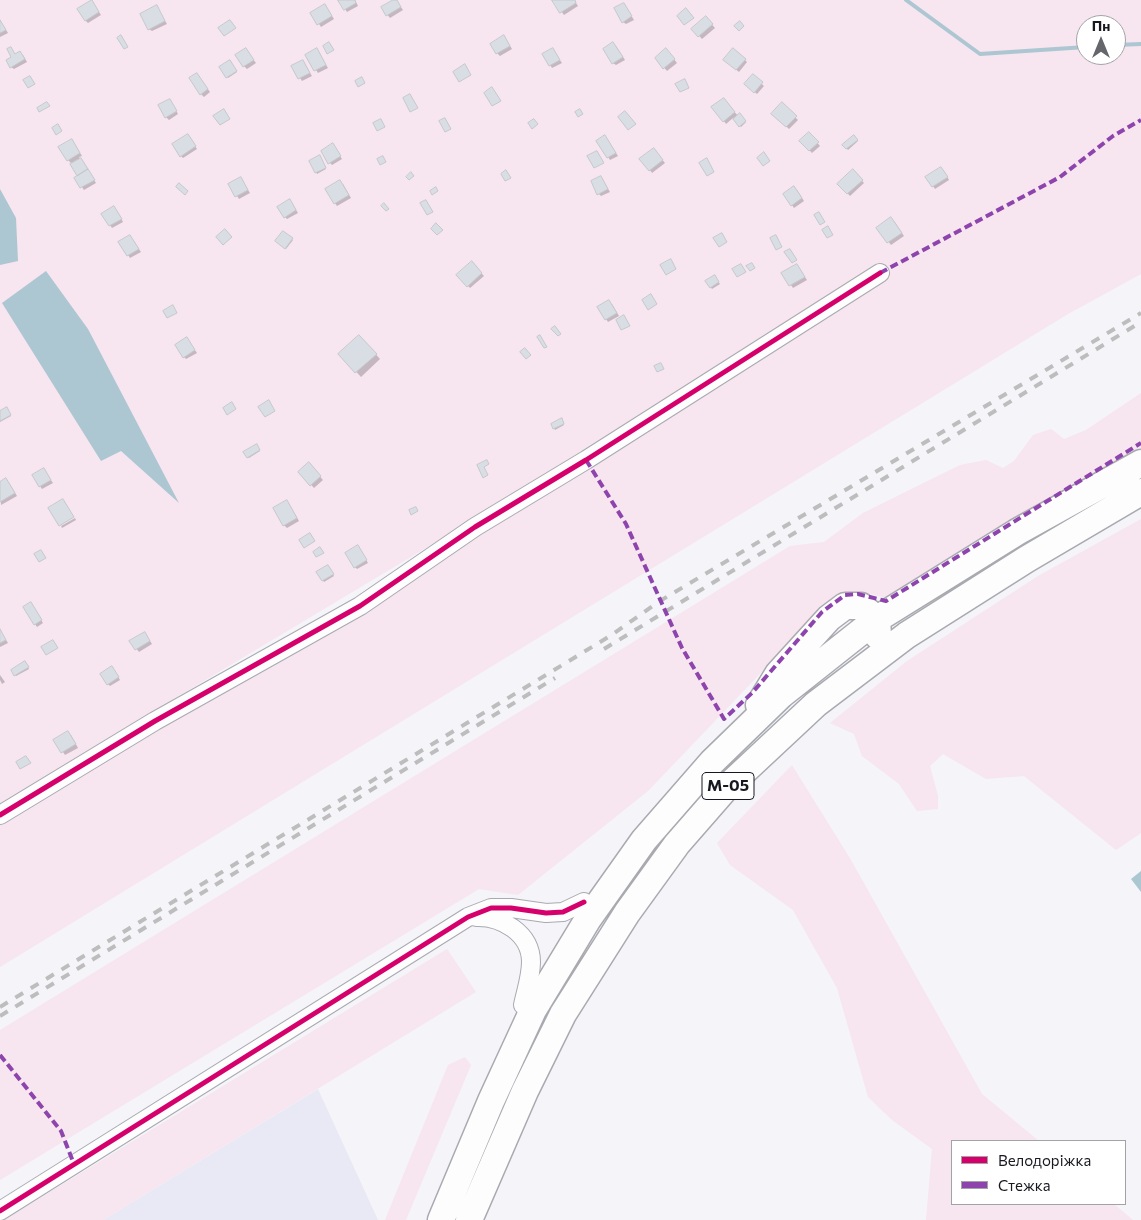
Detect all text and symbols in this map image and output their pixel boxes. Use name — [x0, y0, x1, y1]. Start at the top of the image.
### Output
north arrow — [1076, 15, 1126, 65]
text: Пн — [1092, 17, 1110, 34]
road number: М-05 — [702, 772, 754, 799]
legend — [951, 1140, 1126, 1205]
text: Велодоріжка — [998, 1151, 1091, 1169]
text: Стежка — [998, 1176, 1051, 1194]

